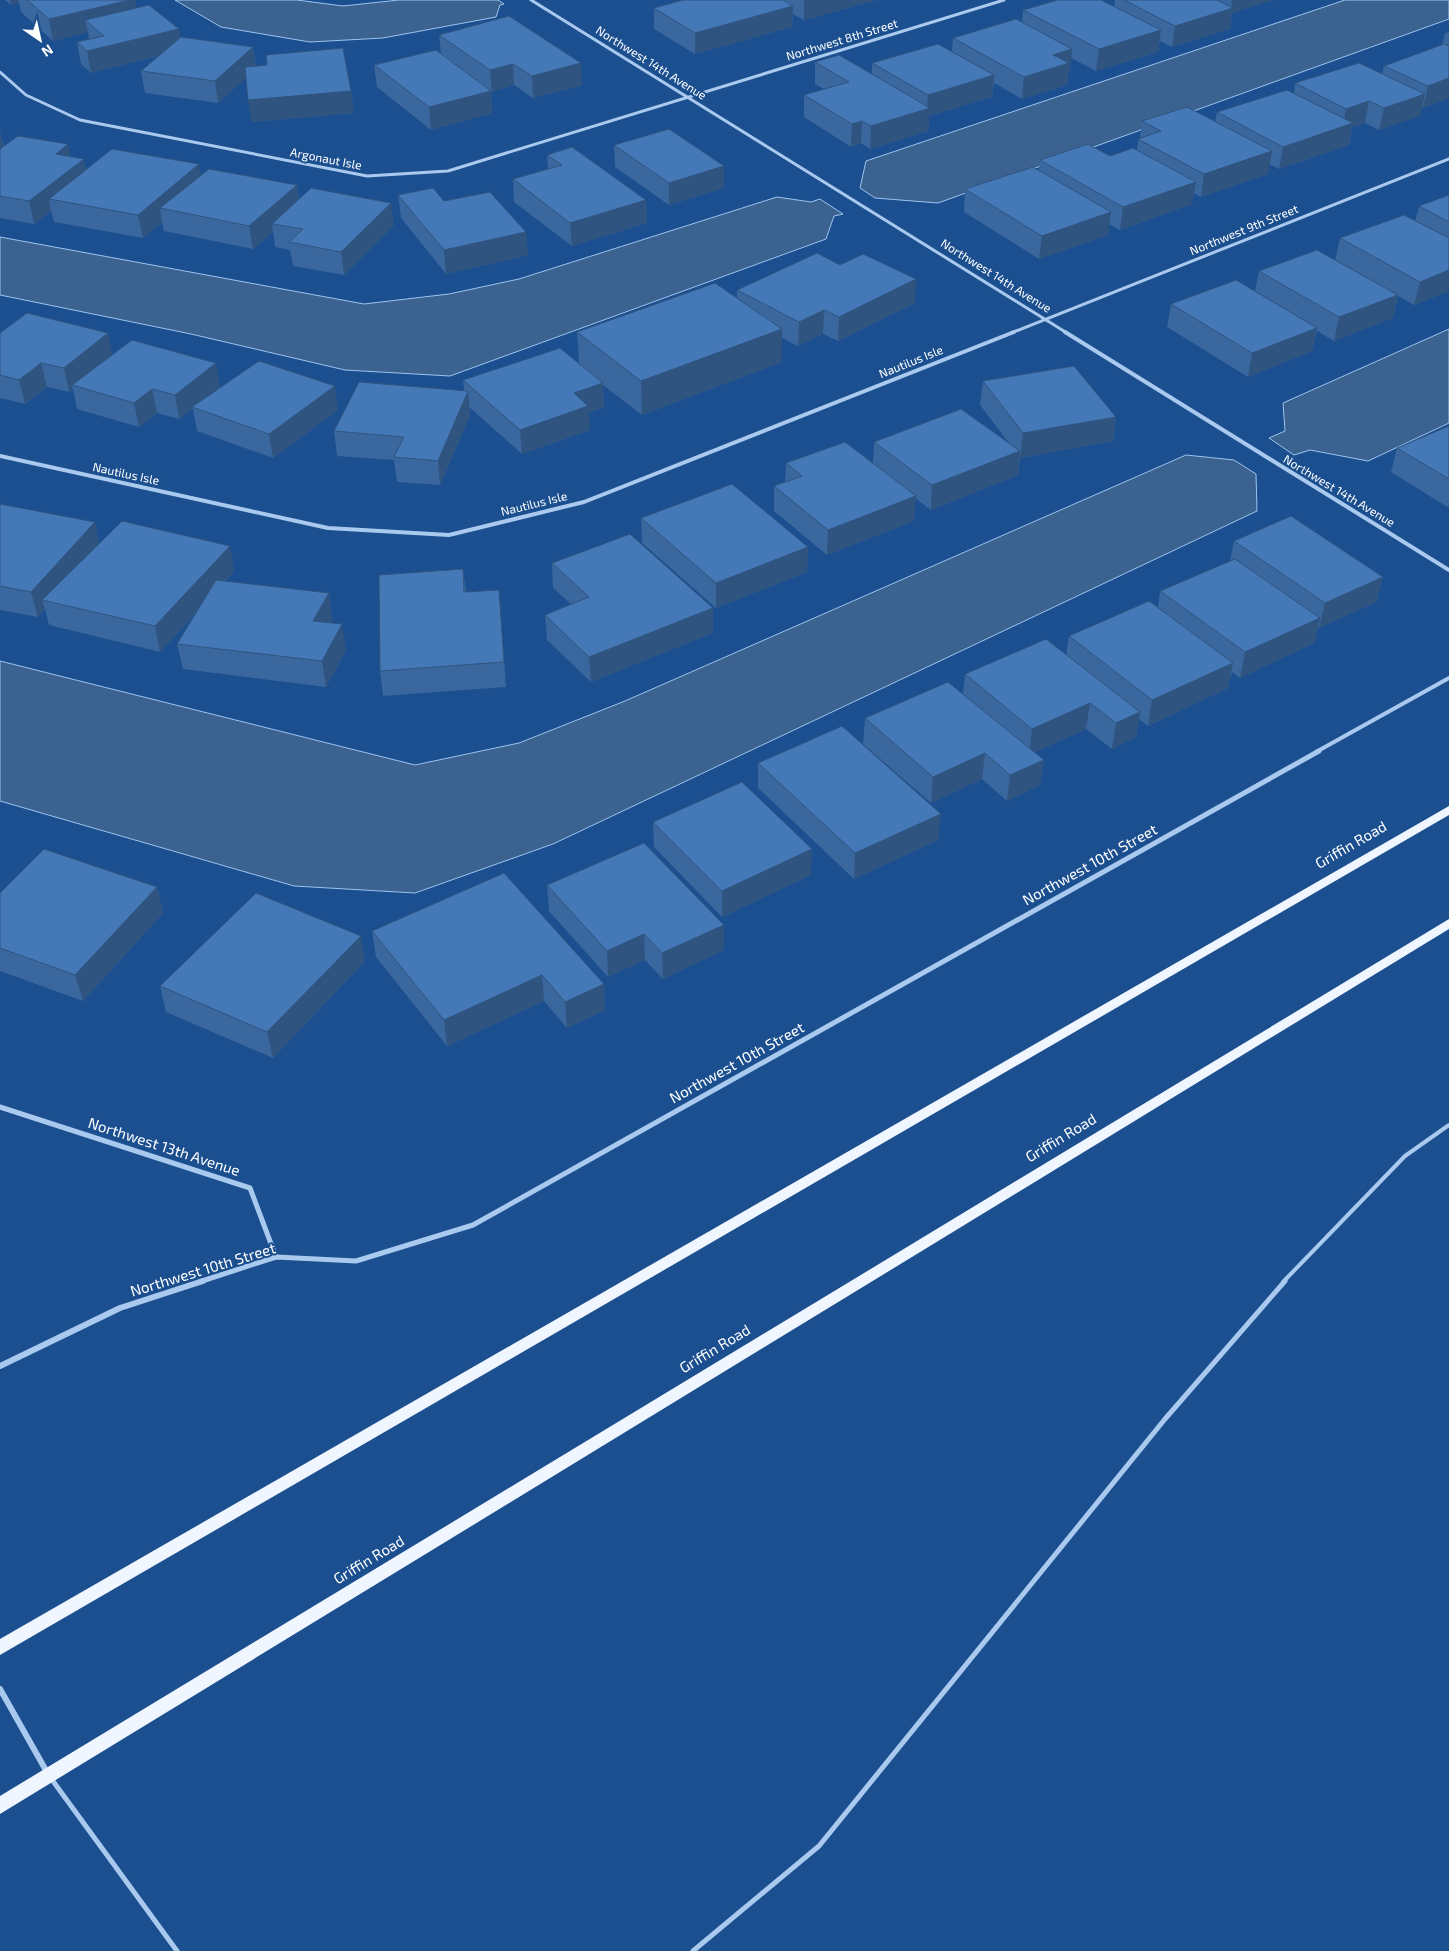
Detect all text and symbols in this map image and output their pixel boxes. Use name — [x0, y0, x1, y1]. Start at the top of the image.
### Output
north arrow — [15, 15, 65, 65]
street label: Northwest 8th Street — [784, 15, 900, 63]
street label: Northwest 14th Avenue — [594, 22, 709, 102]
text: N — [39, 41, 56, 61]
street label: Argonaut Isle — [289, 144, 363, 172]
street label: Northwest 9th Street — [1187, 201, 1300, 257]
street label: Northwest 14th Avenue — [939, 235, 1054, 315]
street label: Nautilus Isle — [877, 342, 945, 380]
street label: Northwest 14th Avenue — [1281, 451, 1398, 529]
street label: Nautilus Isle — [92, 459, 161, 487]
street label: Nautilus Isle — [499, 488, 568, 518]
street label: Griffin Road — [1311, 816, 1390, 872]
street label: Northwest 10th Street — [1019, 819, 1160, 909]
street label: Northwest 10th Street — [666, 1017, 807, 1107]
street label: Griffin Road — [1022, 1109, 1099, 1165]
street label: Northwest 13th Avenue — [86, 1113, 243, 1179]
street label: Northwest 10th Street — [128, 1238, 278, 1300]
street label: Griffin Road — [676, 1320, 753, 1376]
street label: Griffin Road — [330, 1531, 407, 1587]

